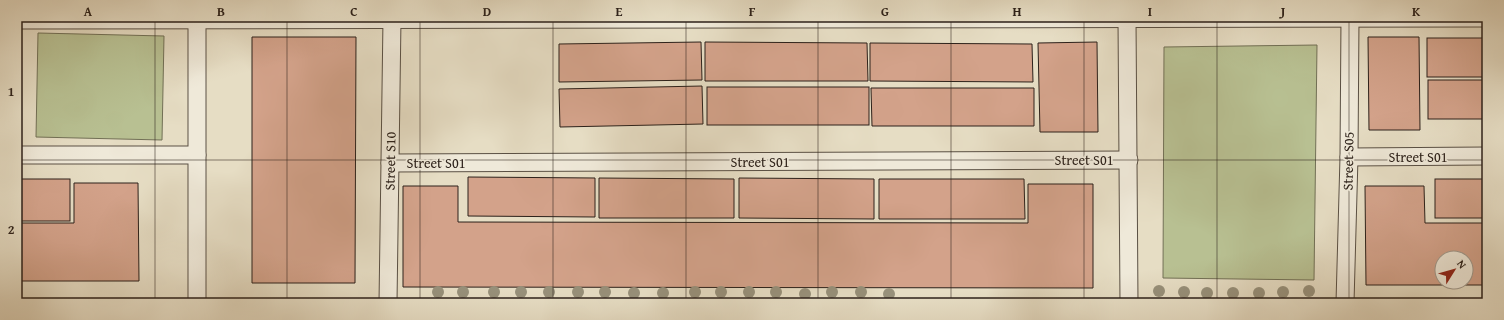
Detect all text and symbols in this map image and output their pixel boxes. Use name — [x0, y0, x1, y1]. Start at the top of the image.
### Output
text: A — [84, 2, 93, 21]
text: B — [217, 2, 225, 21]
text: C — [350, 2, 358, 21]
text: D — [483, 2, 491, 21]
text: E — [616, 2, 623, 21]
text: F — [749, 2, 756, 21]
text: G — [881, 2, 889, 21]
text: H — [1012, 2, 1022, 21]
text: I — [1148, 2, 1152, 21]
text: J — [1279, 2, 1286, 21]
text: K — [1412, 2, 1421, 21]
text: 1 — [8, 82, 14, 101]
street label: Street S10 — [379, 131, 401, 191]
street label: Street S05 — [1337, 131, 1359, 191]
street label: Street S01 — [1389, 147, 1447, 167]
street label: Street S01 — [1055, 150, 1113, 170]
street label: Street S01 — [731, 152, 789, 172]
street label: Street S01 — [407, 153, 465, 173]
text: 2 — [8, 220, 15, 239]
north arrow — [1434, 250, 1474, 290]
text: N — [1453, 256, 1471, 272]

